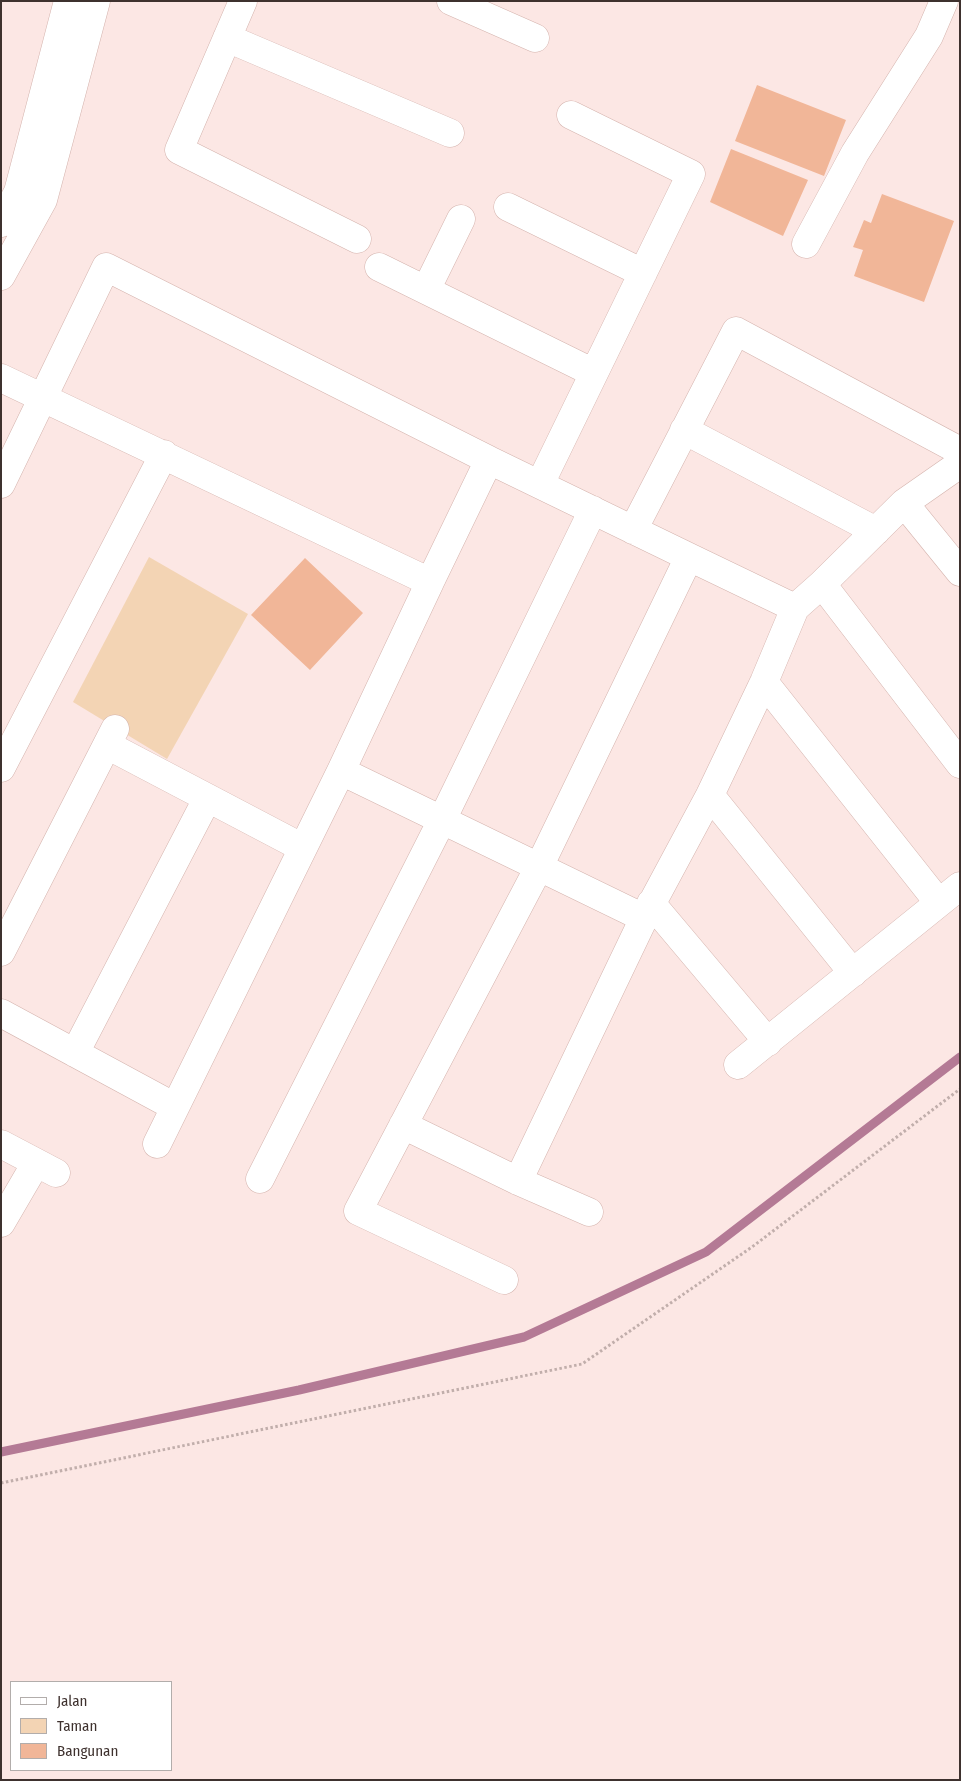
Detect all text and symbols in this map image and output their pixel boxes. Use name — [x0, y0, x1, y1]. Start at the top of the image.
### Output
legend — [10, 1681, 172, 1771]
text: Jalan — [57, 1692, 87, 1710]
text: Taman — [57, 1717, 97, 1735]
text: Bangunan — [57, 1742, 118, 1760]

